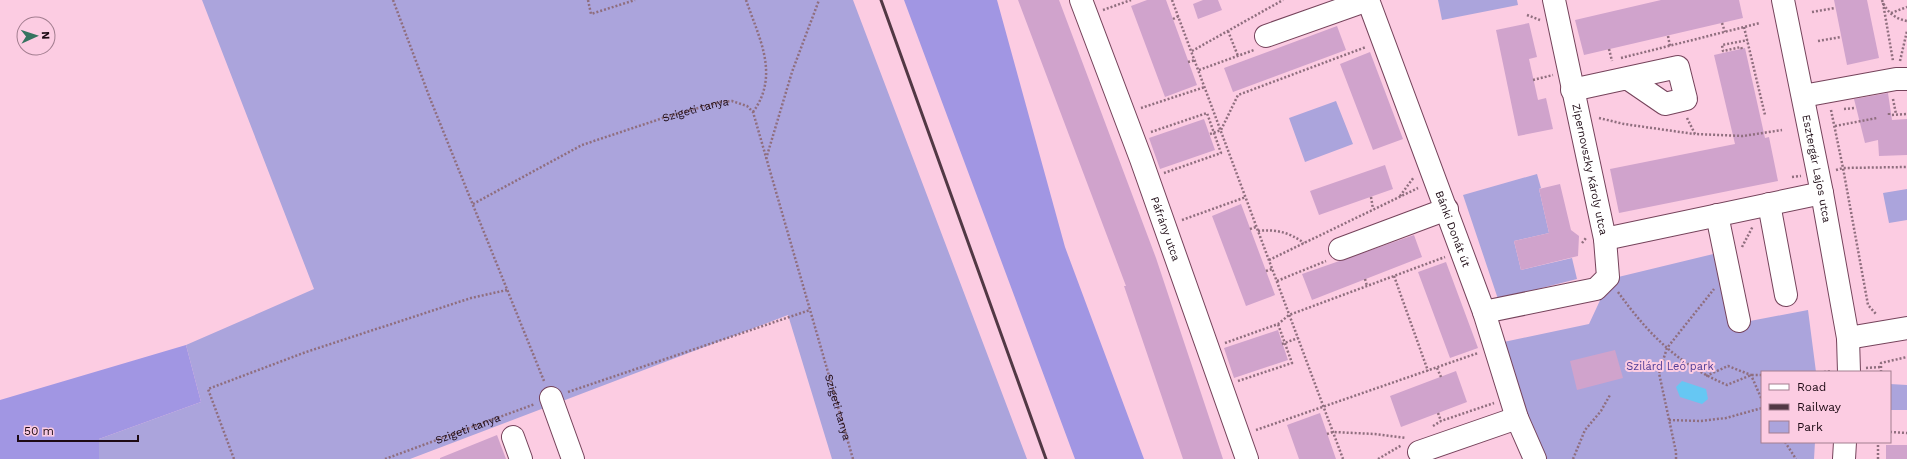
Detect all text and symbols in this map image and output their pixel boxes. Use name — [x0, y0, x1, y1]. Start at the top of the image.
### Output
north arrow — [16, 16, 56, 56]
text: N — [39, 31, 52, 40]
street label: Szigeti tanya — [661, 95, 729, 124]
street label: Zipernovszky Károly utca — [1570, 102, 1610, 236]
street label: Esztergár Lajos utca — [1800, 114, 1834, 224]
street label: Bánki Donát út — [1433, 189, 1473, 269]
street label: Páfrány utca — [1148, 195, 1183, 263]
park label: Szilárd Leó park — [1626, 360, 1714, 373]
legend — [1761, 371, 1891, 443]
street label: Szigeti tanya — [822, 373, 854, 442]
text: Road — [1797, 380, 1826, 394]
text: Railway — [1797, 400, 1842, 414]
street label: Szigeti tanya — [433, 411, 502, 447]
scale bar — [18, 417, 138, 443]
text: Park — [1797, 420, 1823, 434]
text: 50 m — [24, 424, 54, 438]

